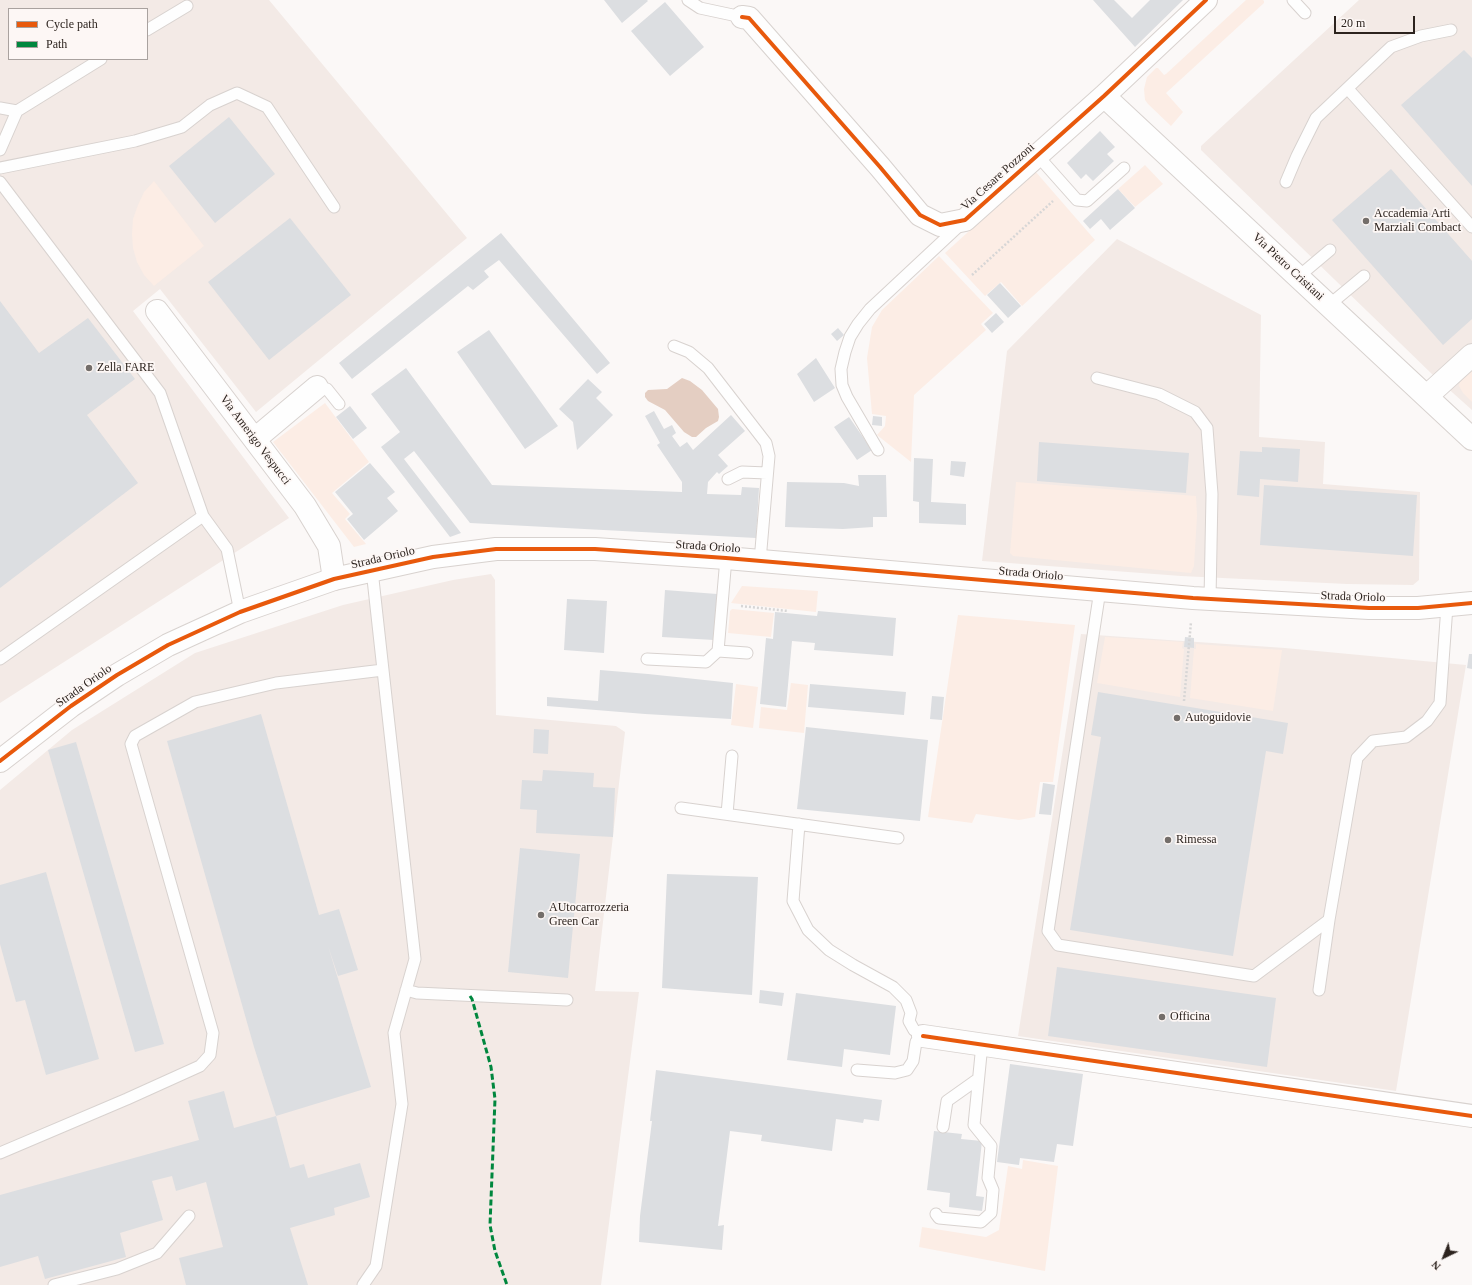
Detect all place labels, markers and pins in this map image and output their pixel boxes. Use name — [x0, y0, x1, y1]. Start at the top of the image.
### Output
place label: Accademia Arti Marziali Combact — [1374, 207, 1461, 235]
marker: Accademia Arti Marziali Combact — [1361, 216, 1371, 226]
place label: Zella FARE — [97, 361, 154, 375]
marker: Zella FARE — [84, 363, 94, 373]
place label: Autoguidovie — [1185, 711, 1251, 725]
marker: Autoguidovie — [1172, 713, 1182, 723]
place label: Rimessa — [1176, 833, 1217, 847]
marker: Rimessa — [1163, 835, 1173, 845]
place label: AUtocarrozzeria Green Car — [549, 901, 629, 929]
marker: AUtocarrozzeria Green Car — [536, 910, 546, 920]
place label: Officina — [1170, 1010, 1210, 1024]
marker: Officina — [1157, 1012, 1167, 1022]

